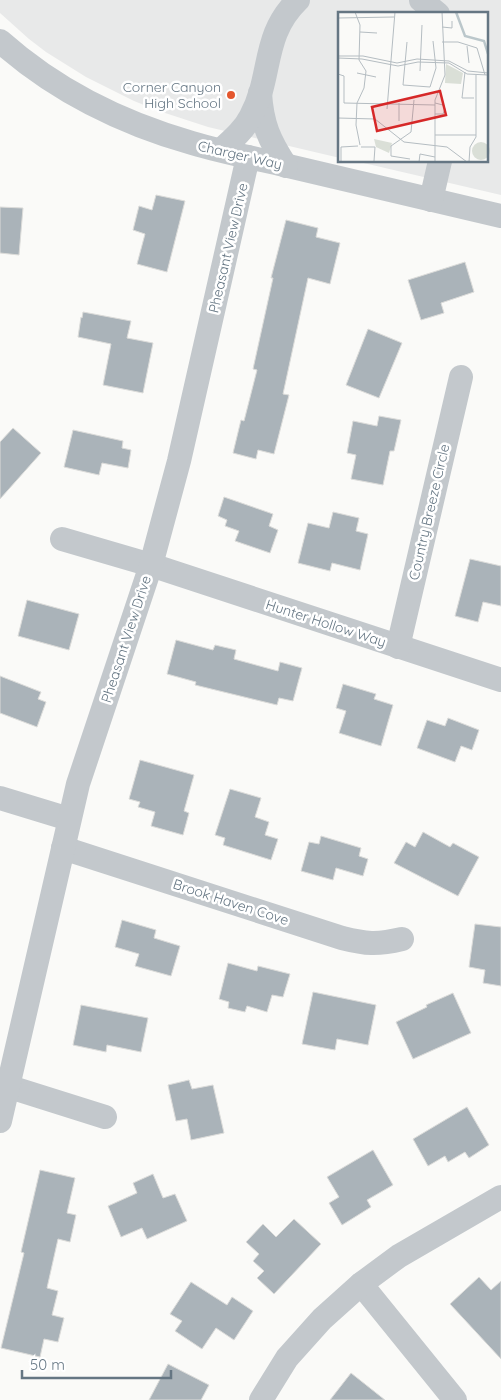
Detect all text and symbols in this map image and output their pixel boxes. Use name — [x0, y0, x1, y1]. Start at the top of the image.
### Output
inset map — [338, 12, 488, 162]
place label: Corner Canyon High School — [123, 78, 221, 112]
marker: Corner Canyon High School — [225, 89, 237, 101]
street label: Charger Way — [196, 137, 284, 173]
street label: Pheasant View Drive — [204, 181, 252, 315]
street label: Country Breeze Circle — [405, 442, 453, 582]
street label: Pheasant View Drive — [97, 573, 155, 705]
street label: Hunter Hollow Way — [264, 595, 388, 651]
street label: Brook Haven Cove — [171, 875, 291, 929]
scale bar — [22, 1348, 171, 1380]
text: 50 m — [30, 1355, 65, 1374]

